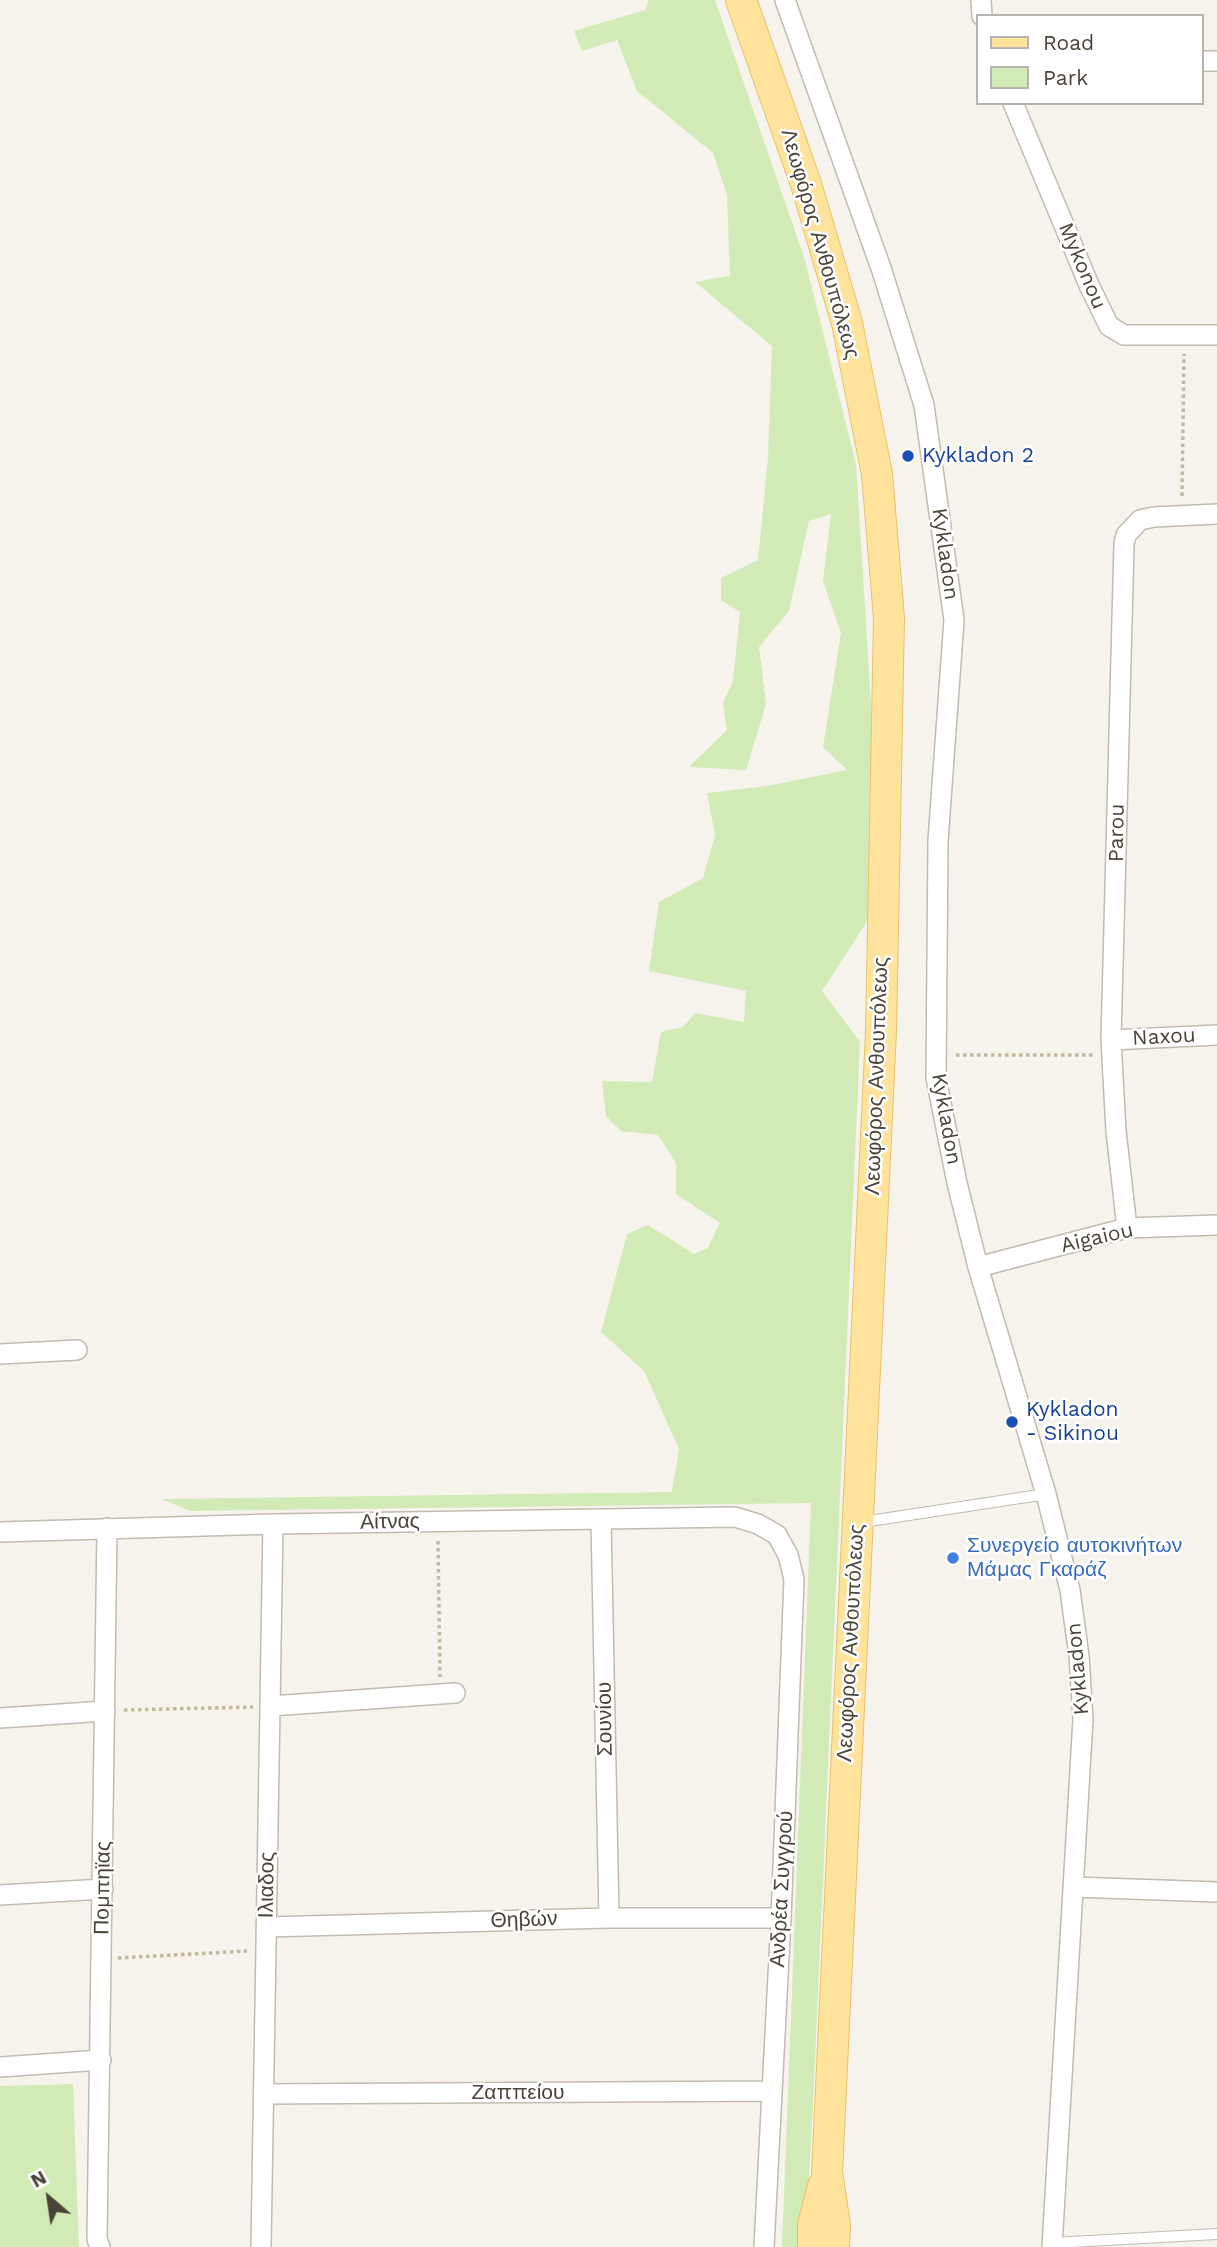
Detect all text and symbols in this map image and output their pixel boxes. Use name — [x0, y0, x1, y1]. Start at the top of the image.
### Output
legend — [976, 14, 1203, 105]
text: Road — [1043, 30, 1094, 55]
text: Park — [1043, 65, 1088, 90]
street label: Λεωφόρος Ανθουπόλεως — [775, 126, 865, 362]
street label: Mykonou — [1053, 219, 1111, 313]
place label: Kykladon 2 — [922, 443, 1034, 469]
marker: Kykladon 2 — [900, 448, 916, 464]
street label: Kykladon — [926, 506, 964, 602]
street label: Parou — [1104, 804, 1130, 862]
street label: Λεωφόρος Ανθουπόλεως — [860, 957, 894, 1195]
street label: Naxou — [1132, 1023, 1196, 1051]
street label: Kykladon — [926, 1071, 966, 1167]
street label: Aigaiou — [1058, 1217, 1136, 1259]
place label: Kykladon - Sikinou — [1026, 1397, 1119, 1447]
marker: Kykladon - Sikinou — [1004, 1414, 1020, 1430]
street label: Αίτνας — [360, 1509, 420, 1535]
street label: Λεωφόρος Ανθουπόλεως — [832, 1523, 870, 1763]
place label: Συνεργείο αυτοκινήτων Μάμας Γκαράζ — [967, 1533, 1182, 1583]
marker: Συνεργείο αυτοκινήτων Μάμας Γκαράζ — [945, 1550, 961, 1566]
street label: Kykladon — [1061, 1622, 1095, 1716]
street label: Σουνίου — [592, 1682, 618, 1756]
street label: Ανδρέα Συγγρού — [765, 1810, 799, 1968]
street label: Πομπηϊας — [90, 1841, 116, 1935]
street label: Ιλιαδος — [254, 1851, 280, 1919]
street label: Θηβών — [490, 1906, 558, 1934]
street label: Ζαππείου — [471, 2080, 565, 2106]
north arrow — [14, 2163, 84, 2233]
text: N — [27, 2166, 50, 2193]

